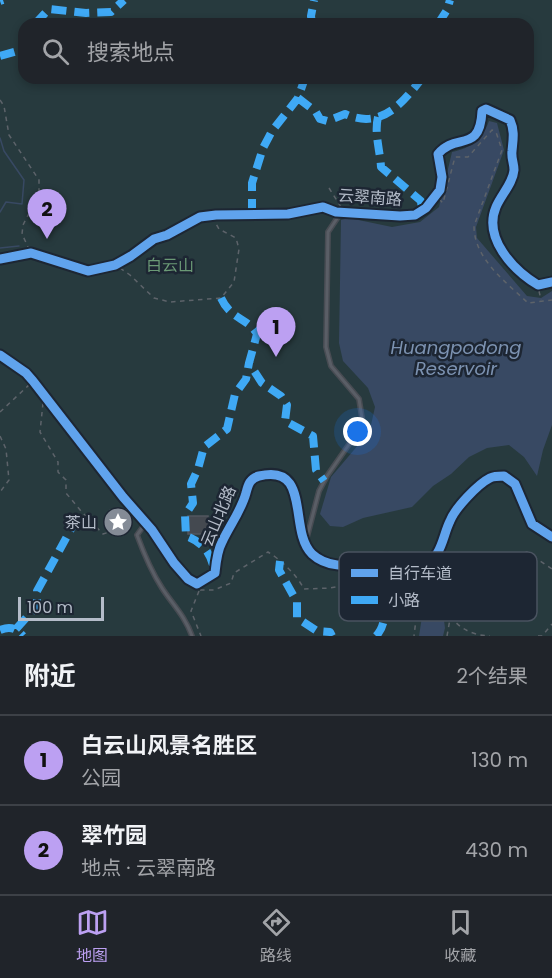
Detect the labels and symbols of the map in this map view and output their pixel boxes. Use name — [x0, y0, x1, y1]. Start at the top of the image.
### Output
street label: 云翠南路 — [337, 184, 403, 211]
pin: 2 — [28, 190, 66, 239]
park label: 白云山 — [146, 254, 194, 277]
pin: 1 — [256, 308, 296, 357]
water label: Huangpodong Reservoir — [391, 335, 521, 381]
your location — [343, 417, 372, 446]
street label: 云山北路 — [195, 482, 242, 550]
place icon: 茶山 — [102, 506, 134, 538]
place label: 茶山 — [65, 511, 97, 534]
legend — [339, 552, 537, 621]
text: 自行车道 — [388, 562, 452, 585]
text: 小路 — [388, 589, 420, 612]
scale bar — [18, 594, 104, 622]

